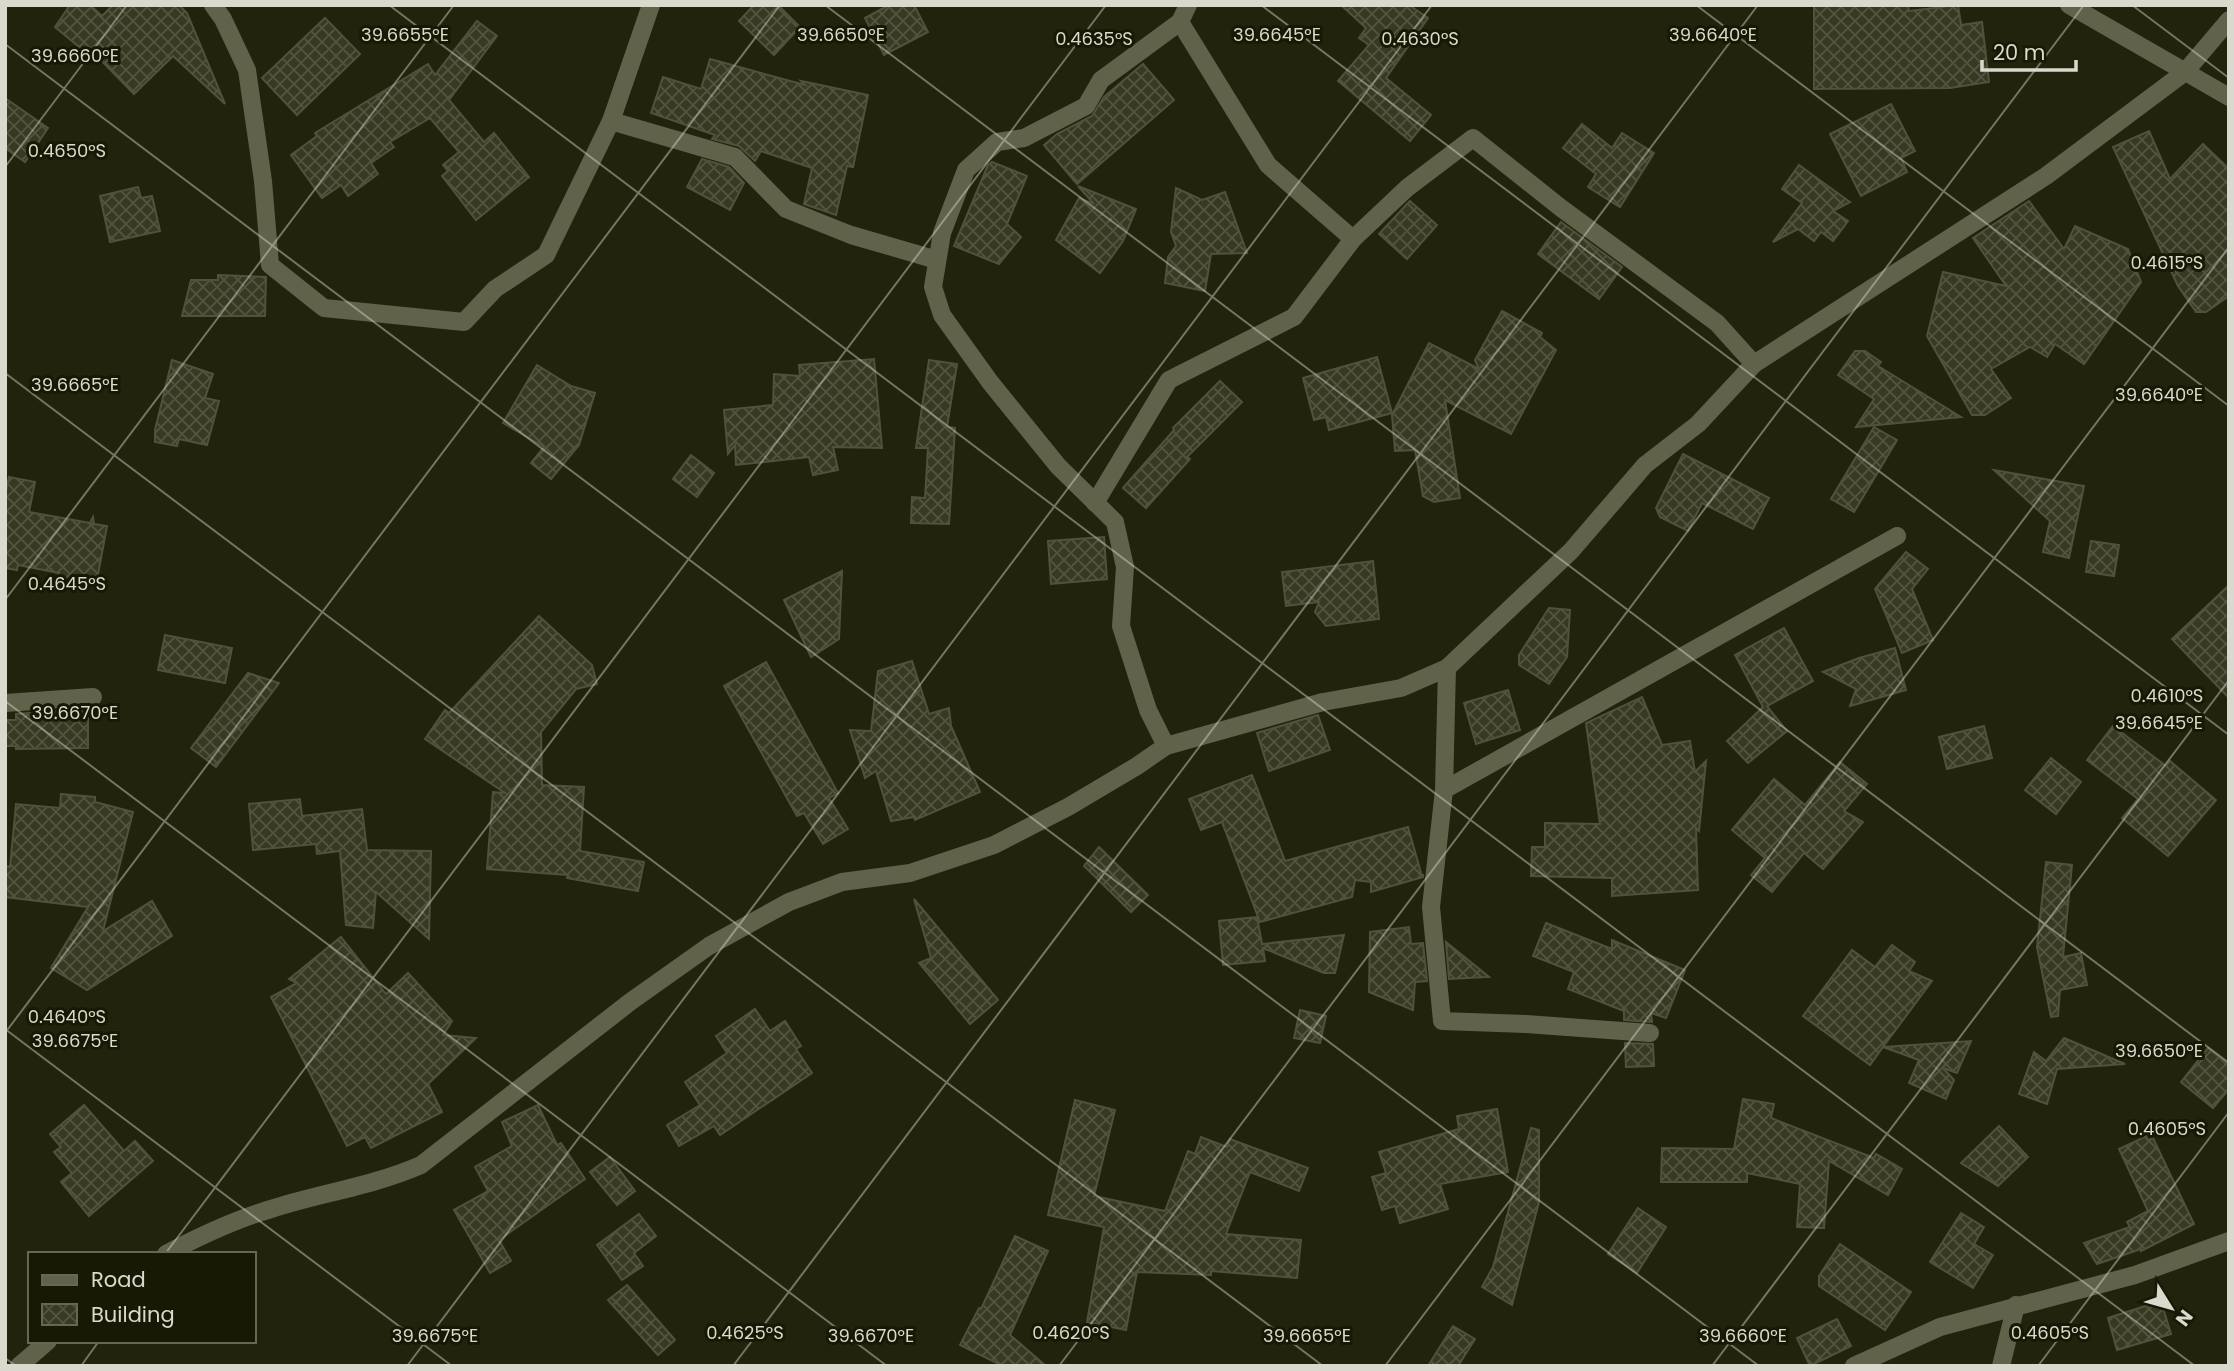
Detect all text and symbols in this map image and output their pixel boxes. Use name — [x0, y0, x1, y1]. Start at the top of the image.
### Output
text: 39.6655°E — [361, 22, 449, 47]
text: 39.6650°E — [797, 22, 885, 47]
text: 39.6645°E — [1233, 22, 1321, 47]
text: 39.6640°E — [1669, 22, 1757, 47]
text: 0.4635°S — [1055, 26, 1133, 51]
text: 0.4630°S — [1381, 26, 1459, 51]
scale bar — [1982, 28, 2076, 72]
text: 20 m — [1993, 38, 2046, 67]
text: 39.6660°E — [31, 43, 119, 68]
text: 0.4650°S — [28, 138, 106, 163]
text: 0.4615°S — [2131, 250, 2203, 275]
text: 39.6665°E — [31, 372, 119, 397]
text: 39.6640°E — [2115, 382, 2203, 407]
text: 0.4645°S — [28, 571, 106, 596]
text: 0.4610°S — [2131, 683, 2203, 708]
text: 39.6670°E — [32, 700, 118, 725]
text: 39.6645°E — [2115, 710, 2203, 735]
text: 0.4640°S — [28, 1004, 106, 1029]
text: 39.6675°E — [32, 1028, 118, 1053]
text: 39.6650°E — [2115, 1038, 2203, 1063]
text: 0.4605°S — [2128, 1116, 2206, 1141]
legend — [28, 1252, 256, 1343]
text: Road — [91, 1265, 146, 1294]
north arrow — [2136, 1273, 2206, 1343]
text: Building — [91, 1300, 175, 1329]
text: N — [2169, 1304, 2199, 1332]
text: 0.4625°S — [706, 1320, 784, 1345]
text: 0.4620°S — [1032, 1320, 1110, 1345]
text: 0.4605°S — [2011, 1320, 2089, 1345]
text: 39.6675°E — [392, 1323, 478, 1348]
text: 39.6670°E — [828, 1323, 914, 1348]
text: 39.6665°E — [1263, 1323, 1351, 1348]
text: 39.6660°E — [1699, 1323, 1787, 1348]

